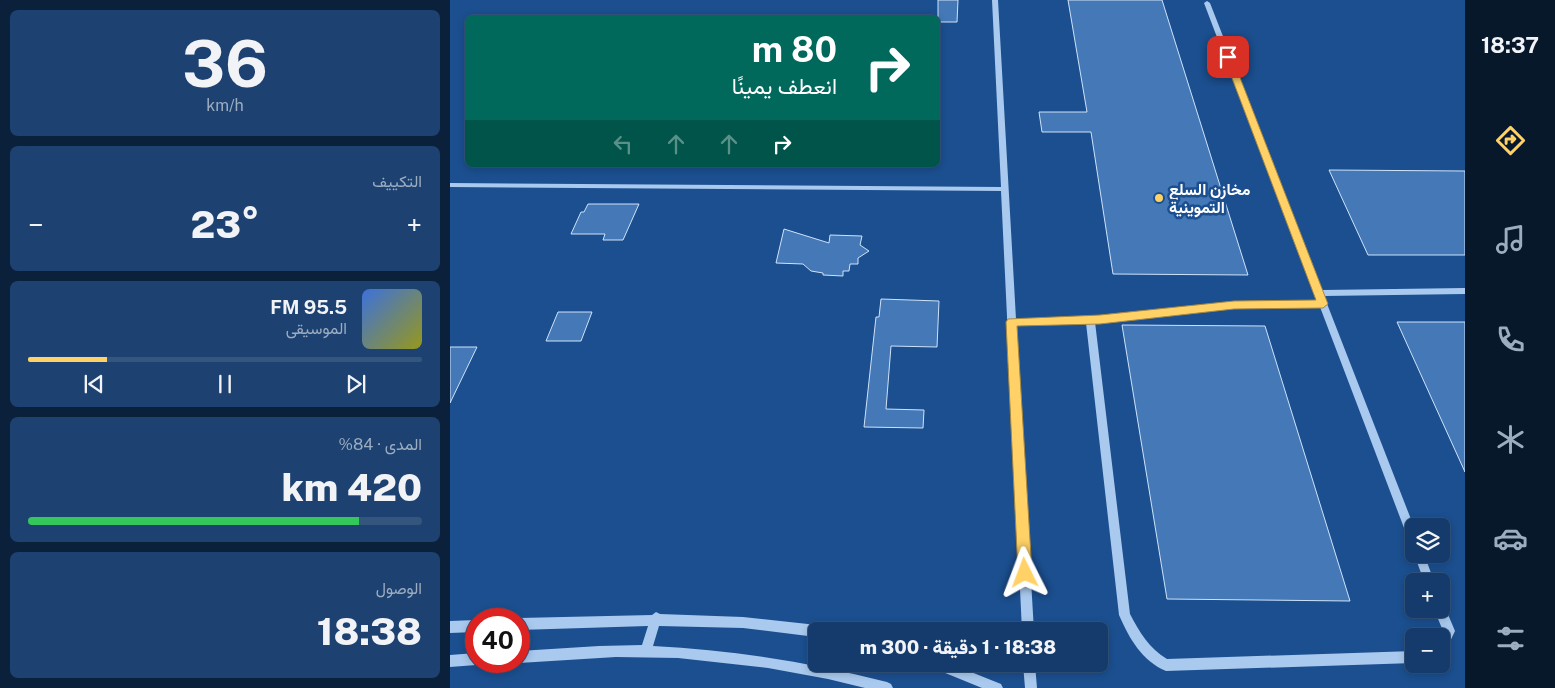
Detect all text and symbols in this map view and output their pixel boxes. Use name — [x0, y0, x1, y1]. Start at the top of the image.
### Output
text: 36 — [182, 25, 268, 102]
text: 80 m — [752, 29, 837, 70]
text: 18:37 — [1481, 32, 1539, 58]
icon: right — [855, 35, 920, 100]
pin — [1207, 36, 1249, 78]
icon: arrive — [1214, 43, 1242, 71]
text: انعطف يمينًا — [732, 73, 837, 99]
text: km/h — [206, 96, 244, 115]
icon: directions — [1493, 123, 1528, 158]
icon: left — [609, 130, 637, 158]
icon: ahead — [662, 130, 690, 158]
icon: ahead — [715, 130, 743, 158]
icon: right — [768, 130, 796, 158]
text: التكييف — [372, 172, 422, 191]
place label: مخازن السلع التموينية — [1169, 180, 1251, 218]
marker: مخازن السلع التموينية — [1153, 192, 1165, 204]
text: 23° — [191, 202, 259, 247]
text: − — [28, 208, 44, 241]
text: + — [406, 208, 422, 241]
icon: music — [1493, 222, 1528, 257]
text: 95.5 FM — [270, 296, 347, 318]
text: الموسيقى — [286, 319, 347, 338]
icon: phone — [1493, 322, 1528, 357]
icon: previous — [80, 370, 108, 398]
icon: pause — [211, 370, 239, 398]
icon: next — [342, 370, 370, 398]
icon: climate — [1493, 422, 1528, 457]
text: المدى · 84% — [339, 435, 422, 454]
text: 420 km — [282, 465, 422, 510]
map controls — [1405, 518, 1450, 673]
button: layers — [1405, 518, 1450, 563]
icon: car — [1493, 521, 1528, 556]
position arrow — [998, 546, 1050, 598]
button: + — [1405, 573, 1450, 618]
text: الوصول — [376, 579, 422, 598]
speed limit sign: 40 — [465, 608, 530, 673]
text: 18:38 — [317, 609, 422, 654]
icon: filters — [1493, 621, 1528, 656]
button: − — [1405, 628, 1450, 673]
text: 18:38 · 1 دقيقة · 300 m — [860, 636, 1056, 658]

